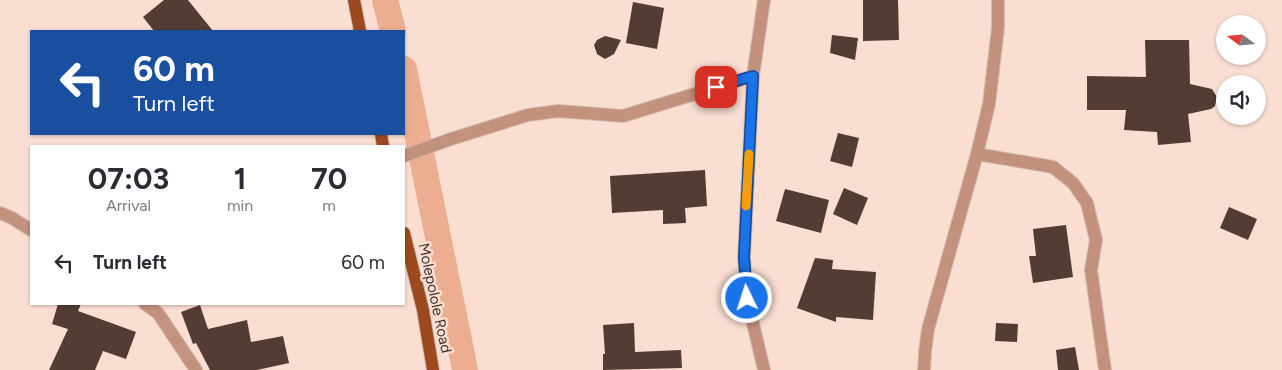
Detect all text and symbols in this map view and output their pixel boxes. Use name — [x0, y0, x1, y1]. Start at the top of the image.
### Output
north arrow — [1216, 15, 1266, 65]
map controls — [1216, 15, 1266, 125]
text: 60 m — [133, 48, 215, 90]
icon: left — [50, 50, 115, 115]
pin — [695, 66, 737, 108]
icon: arrive — [702, 73, 730, 101]
button: sound — [1216, 75, 1266, 125]
text: Turn left — [133, 90, 215, 117]
text: 07:03 — [88, 160, 169, 197]
text: 1 — [234, 160, 246, 197]
text: 70 — [311, 160, 347, 197]
text: Arrival — [106, 196, 151, 215]
text: min — [227, 196, 253, 215]
text: m — [322, 196, 336, 215]
street label: Molepolole Road — [415, 241, 455, 355]
icon: left — [50, 249, 78, 277]
text: Turn left — [93, 251, 167, 274]
text: 60 m — [341, 251, 385, 274]
position arrow — [720, 271, 772, 323]

